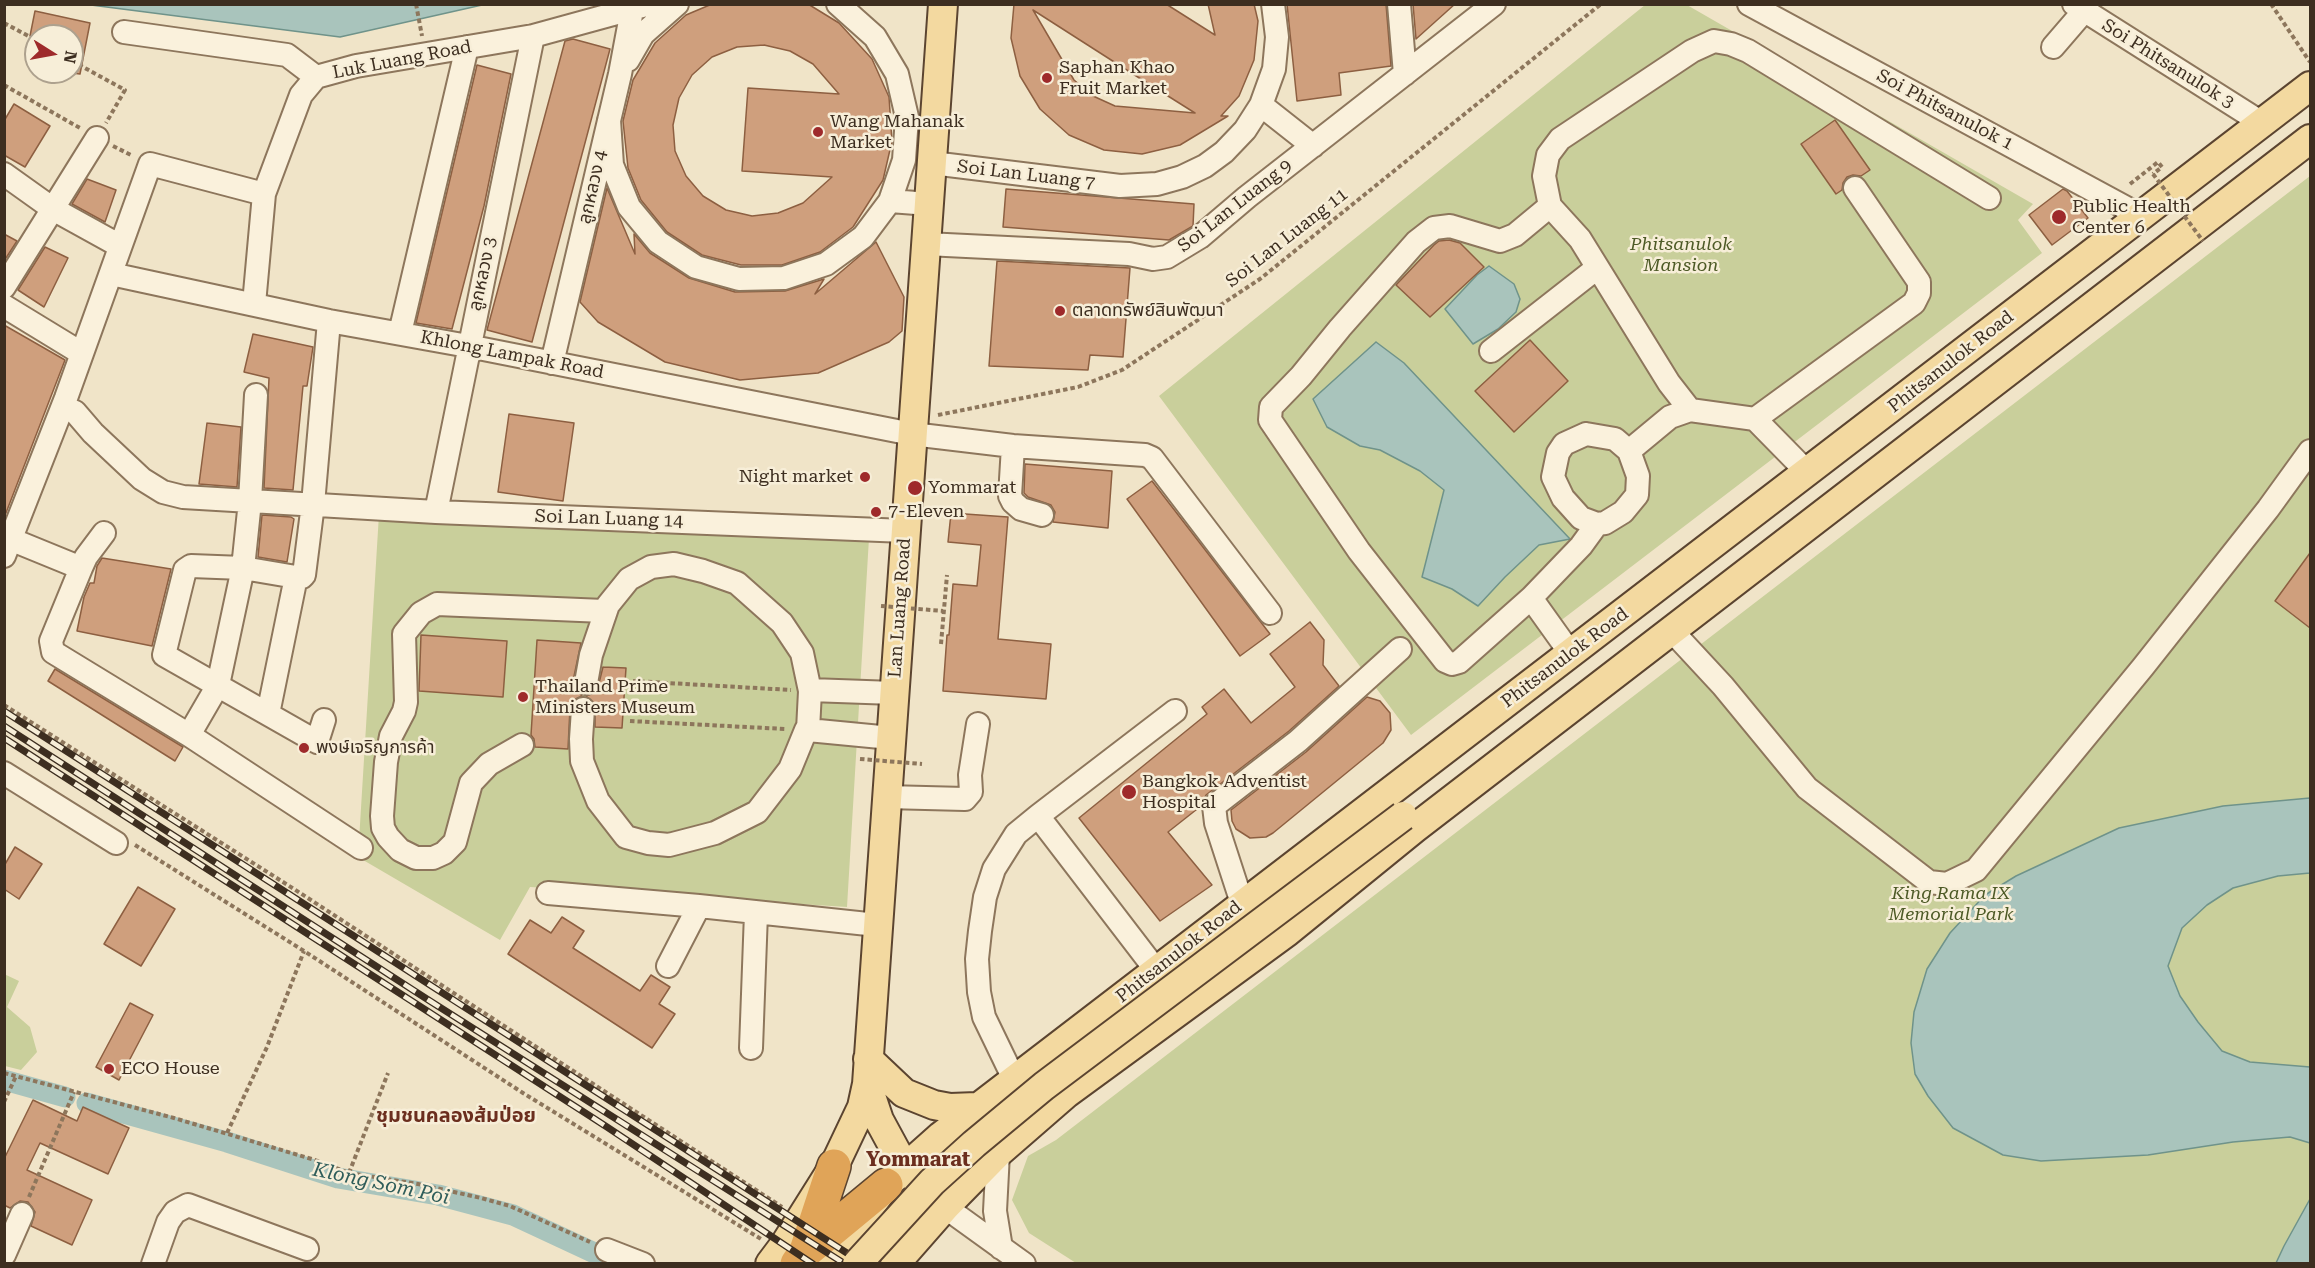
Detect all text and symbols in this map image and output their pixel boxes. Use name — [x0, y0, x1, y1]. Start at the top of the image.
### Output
street label: Soi Phitsanulok 3 — [2098, 15, 2238, 113]
north arrow — [24, 24, 84, 84]
street label: Luk Luang Road — [331, 36, 473, 84]
text: N — [60, 49, 81, 65]
place label: Saphan Khao Fruit Market — [1059, 57, 1175, 100]
street label: Soi Phitsanulok 1 — [1873, 65, 2017, 155]
marker: Saphan Khao Fruit Market — [1040, 71, 1054, 85]
place label: Wang Mahanak Market — [830, 111, 965, 154]
marker: Wang Mahanak Market — [811, 125, 825, 139]
street label: ลูกหลวง 4 — [574, 148, 612, 226]
street label: Soi Lan Luang 9 — [1174, 155, 1296, 257]
street label: Soi Lan Luang 7 — [956, 156, 1096, 194]
street label: Soi Lan Luang 11 — [1222, 184, 1352, 292]
place label: Public Health Center 6 — [2072, 196, 2191, 238]
marker: Public Health Center 6 — [2050, 208, 2068, 226]
park label: Phitsanulok Mansion — [1630, 234, 1732, 276]
street label: ลูกหลวง 3 — [465, 235, 501, 313]
place label: ตลาดทรัพย์สินพัฒนา — [1072, 300, 1224, 322]
marker: ตลาดทรัพย์สินพัฒนา — [1053, 304, 1067, 318]
street label: Phitsanulok Road — [1884, 306, 2018, 418]
street label: Khlong Lampak Road — [418, 327, 606, 383]
place label: Night market — [739, 466, 853, 488]
marker: Night market — [858, 470, 872, 484]
place label: Yommarat — [928, 477, 1016, 499]
marker: Yommarat — [906, 479, 924, 497]
place label: 7-Eleven — [888, 501, 964, 523]
marker: 7-Eleven — [869, 505, 883, 519]
street label: Soi Lan Luang 14 — [534, 506, 684, 532]
street label: Lan Luang Road — [884, 537, 916, 679]
street label: Phitsanulok Road — [1497, 603, 1633, 713]
place label: Thailand Prime Ministers Museum — [535, 676, 695, 718]
marker: Thailand Prime Ministers Museum — [516, 690, 530, 704]
place label: พงษ์เจริญการค้า — [316, 737, 434, 759]
marker: พงษ์เจริญการค้า — [297, 741, 311, 755]
place label: Bangkok Adventist Hospital — [1142, 771, 1307, 814]
marker: Bangkok Adventist Hospital — [1120, 783, 1138, 801]
park label: King Rama IX Memorial Park — [1888, 883, 2014, 926]
street label: Phitsanulok Road — [1112, 896, 1246, 1008]
place label: ECO House — [121, 1058, 220, 1080]
marker: ECO House — [102, 1062, 116, 1076]
district label: ชุมชนคลองส้มป่อย — [376, 1104, 536, 1128]
district label: Yommarat — [866, 1148, 970, 1172]
water label: Klong Som Poi — [310, 1158, 452, 1210]

